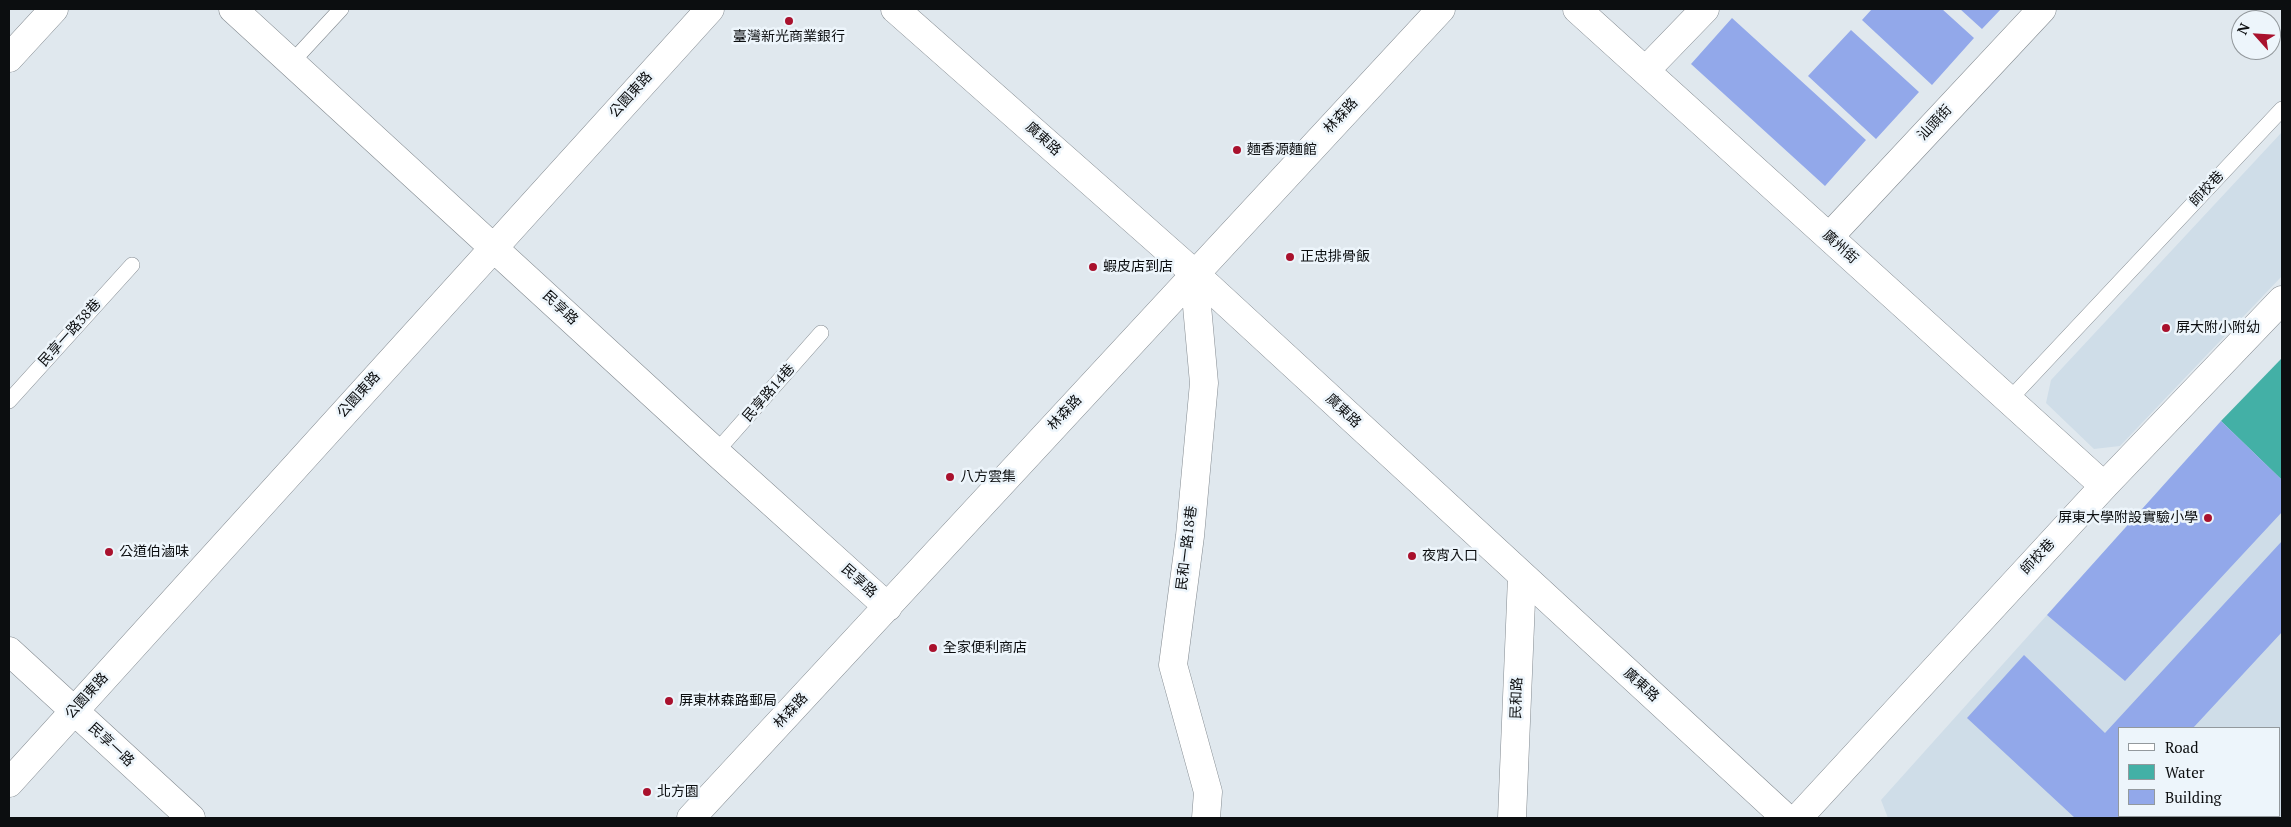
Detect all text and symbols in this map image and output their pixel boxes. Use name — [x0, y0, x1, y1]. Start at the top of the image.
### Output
north arrow — [2231, 10, 2281, 60]
marker: 臺灣新光商業銀行 — [783, 15, 795, 27]
text: N — [2232, 20, 2254, 38]
place label: 臺灣新光商業銀行 — [733, 29, 845, 45]
street label: 公園東路 — [606, 69, 656, 121]
street label: 林森路 — [1321, 95, 1361, 137]
street label: 汕頭街 — [1915, 102, 1955, 144]
street label: 廣東路 — [1022, 119, 1064, 159]
place label: 麵香源麵館 — [1247, 142, 1317, 158]
marker: 麵香源麵館 — [1231, 144, 1243, 156]
street label: 師校巷 — [2187, 168, 2227, 210]
street label: 廣州街 — [1819, 227, 1861, 267]
place label: 正忠排骨飯 — [1300, 249, 1370, 265]
marker: 正忠排骨飯 — [1284, 251, 1296, 263]
place label: 蝦皮店到店 — [1103, 259, 1173, 275]
marker: 蝦皮店到店 — [1087, 261, 1099, 273]
street label: 民享路 — [539, 288, 581, 328]
street label: 民享一路38巷 — [35, 296, 105, 370]
place label: 屏大附小附幼 — [2176, 320, 2260, 336]
marker: 屏大附小附幼 — [2160, 322, 2172, 334]
street label: 民享路14巷 — [739, 361, 799, 425]
street label: 公園東路 — [334, 369, 384, 421]
street label: 廣東路 — [1322, 391, 1364, 431]
street label: 林森路 — [1045, 392, 1085, 434]
place label: 八方雲集 — [960, 469, 1016, 485]
marker: 八方雲集 — [944, 471, 956, 483]
street label: 民和一路18巷 — [1173, 505, 1201, 591]
place label: 屏東大學附設實驗小學 — [2058, 510, 2198, 526]
marker: 屏東大學附設實驗小學 — [2202, 512, 2214, 524]
street label: 師校巷 — [2018, 536, 2058, 578]
place label: 公道伯滷味 — [119, 544, 189, 560]
marker: 公道伯滷味 — [103, 546, 115, 558]
place label: 夜宵入口 — [1422, 548, 1478, 564]
marker: 夜宵入口 — [1406, 550, 1418, 562]
street label: 民享路 — [838, 561, 880, 601]
place label: 全家便利商店 — [943, 640, 1027, 656]
marker: 全家便利商店 — [927, 642, 939, 654]
street label: 廣東路 — [1620, 665, 1662, 705]
street label: 公園東路 — [62, 670, 112, 722]
street label: 民和路 — [1508, 677, 1526, 719]
street label: 林森路 — [771, 690, 811, 732]
place label: 屏東林森路郵局 — [679, 693, 777, 709]
marker: 屏東林森路郵局 — [663, 695, 675, 707]
street label: 民享一路 — [85, 720, 137, 770]
legend — [2118, 727, 2281, 817]
text: Road — [2165, 737, 2198, 757]
text: Water — [2165, 762, 2204, 782]
place label: 北方園 — [657, 784, 699, 800]
marker: 北方園 — [641, 786, 653, 798]
text: Building — [2165, 787, 2222, 807]

